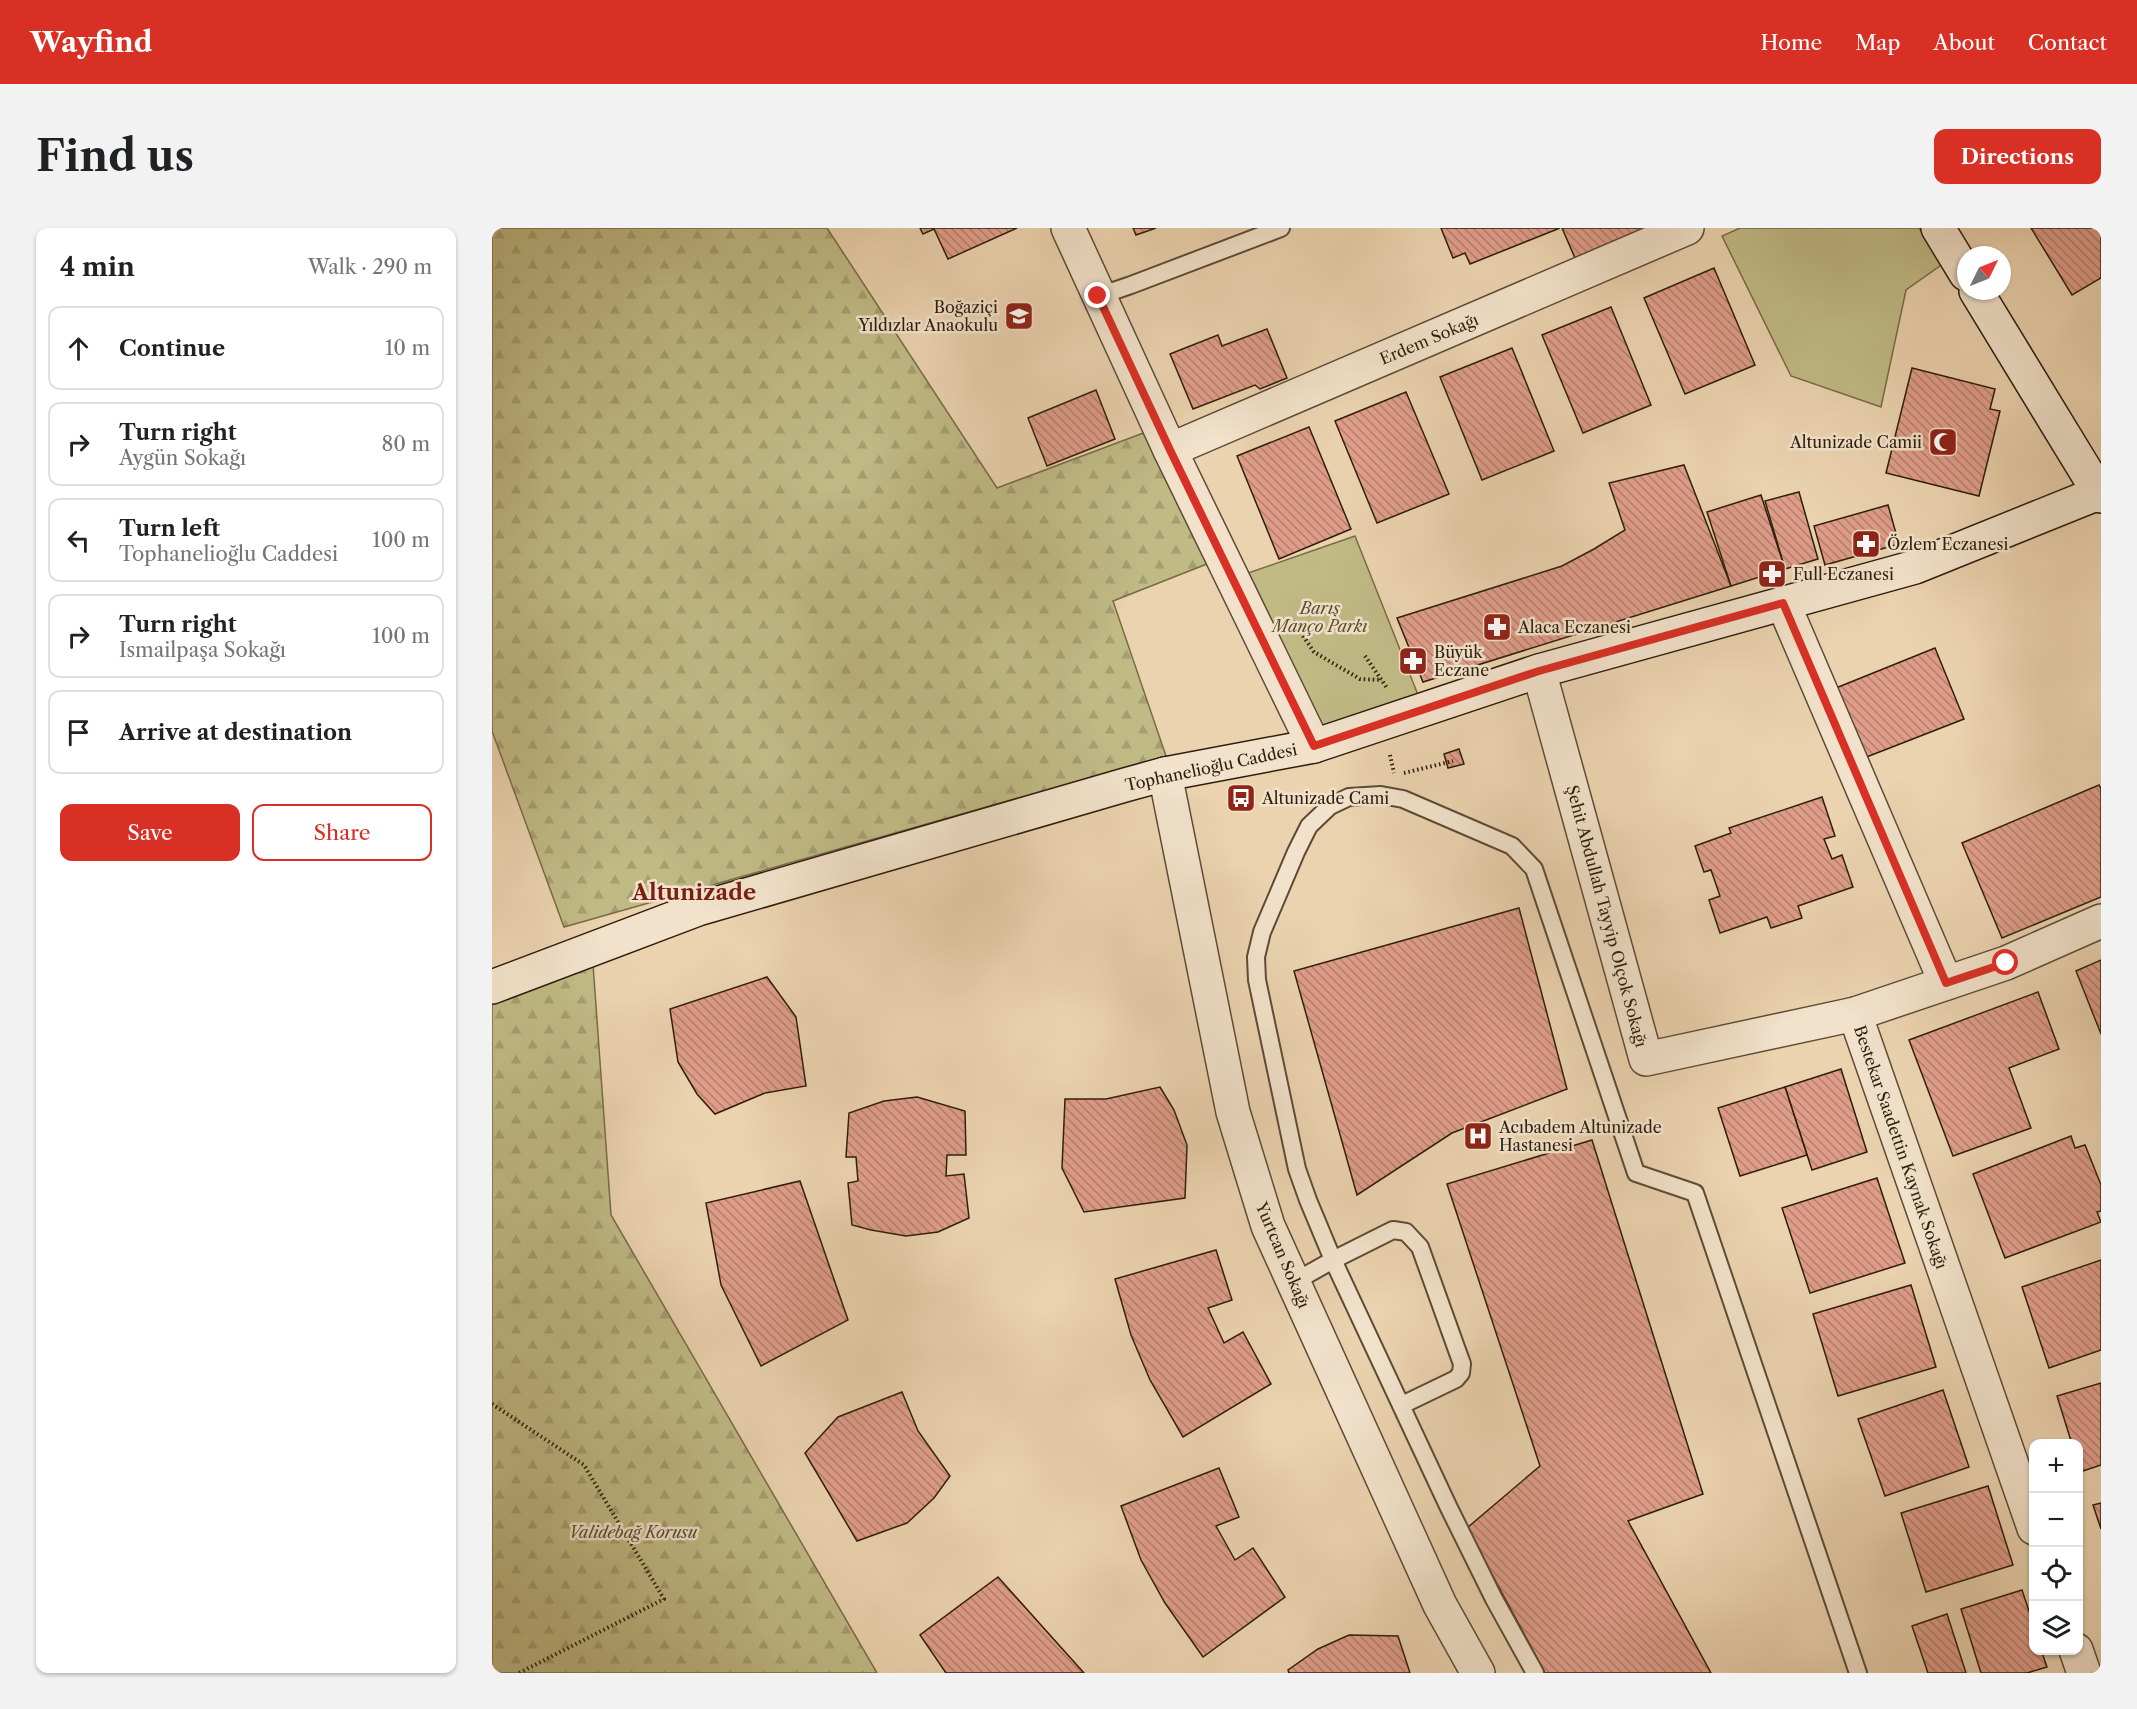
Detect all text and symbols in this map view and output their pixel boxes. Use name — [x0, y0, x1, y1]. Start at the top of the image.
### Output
text: Wayfind — [30, 25, 152, 59]
text: Home — [1761, 30, 1822, 55]
text: Map — [1855, 30, 1900, 55]
text: About — [1933, 30, 1995, 55]
text: Contact — [2028, 30, 2107, 55]
button: Directions — [1934, 129, 2101, 184]
text: Find us — [36, 130, 194, 182]
north arrow — [1957, 246, 2011, 300]
text: 4 min — [60, 251, 135, 283]
text: Walk · 290 m — [308, 255, 432, 279]
route end — [1084, 282, 1110, 308]
place label: Boğaziçi Yıldızlar Anaokulu — [858, 297, 998, 335]
school or university icon: Boğaziçi Yıldızlar Anaokulu — [1003, 300, 1035, 332]
street label: Erdem Sokağı — [1377, 309, 1482, 369]
icon: ahead — [62, 332, 95, 365]
text: Continue — [119, 335, 225, 362]
text: 10 m — [385, 336, 430, 360]
text: Turn right — [119, 419, 237, 446]
mosque icon: Altunizade Camii — [1927, 426, 1959, 458]
icon: right — [62, 428, 95, 461]
text: 80 m — [382, 432, 430, 456]
place label: Altunizade Camii — [1789, 432, 1922, 452]
text: Aygün Sokağı — [119, 446, 246, 470]
text: Turn left — [119, 515, 220, 542]
icon: left — [62, 524, 95, 557]
text: 100 m — [372, 528, 430, 552]
pharmacy icon: Özlem Eczanesi — [1850, 528, 1882, 560]
place label: Özlem Eczanesi — [1887, 534, 2008, 554]
text: Tophanelioğlu Caddesi — [119, 542, 338, 566]
pharmacy icon: Full Eczanesi — [1756, 558, 1788, 590]
place label: Full Eczanesi — [1793, 564, 1894, 584]
park label: Barış Manço Parkı — [1271, 598, 1367, 636]
text: Turn right — [119, 611, 237, 638]
pharmacy icon: Alaca Eczanesi — [1481, 611, 1513, 643]
place label: Alaca Eczanesi — [1517, 617, 1631, 637]
icon: right — [62, 620, 95, 653]
text: 100 m — [372, 624, 430, 648]
text: Ismailpaşa Sokağı — [119, 638, 286, 662]
place label: Büyük Eczane — [1434, 642, 1489, 680]
pharmacy icon: Büyük Eczane — [1397, 645, 1429, 677]
icon: arrive — [62, 716, 95, 749]
text: Arrive at destination — [119, 719, 352, 746]
street label: Tophanelioğlu Caddesi — [1123, 739, 1299, 795]
bus stop icon: Altunizade Cami — [1225, 782, 1257, 814]
street label: Şehit Abdullah Tayyip Olçok Sokağı — [1562, 783, 1652, 1049]
place label: Altunizade Cami — [1261, 788, 1389, 808]
button: Save — [60, 804, 240, 861]
button: Share — [252, 804, 432, 861]
district label: Altunizade — [631, 879, 756, 906]
route start — [1992, 949, 2018, 975]
street label: Bestekar Saadettin Kaynak Sokağı — [1850, 1023, 1952, 1271]
place label: Acıbadem Altunizade Hastanesi — [1498, 1117, 1662, 1155]
hospital icon: Acıbadem Altunizade Hastanesi — [1462, 1120, 1494, 1152]
street label: Yurtcan Sokağı — [1251, 1198, 1314, 1311]
map controls — [2029, 1439, 2083, 1655]
button: + — [2029, 1439, 2083, 1493]
button: − — [2029, 1493, 2083, 1547]
park label: Validebağ Korusu — [569, 1522, 698, 1542]
button: locate — [2029, 1547, 2083, 1601]
button: layers — [2029, 1601, 2083, 1655]

